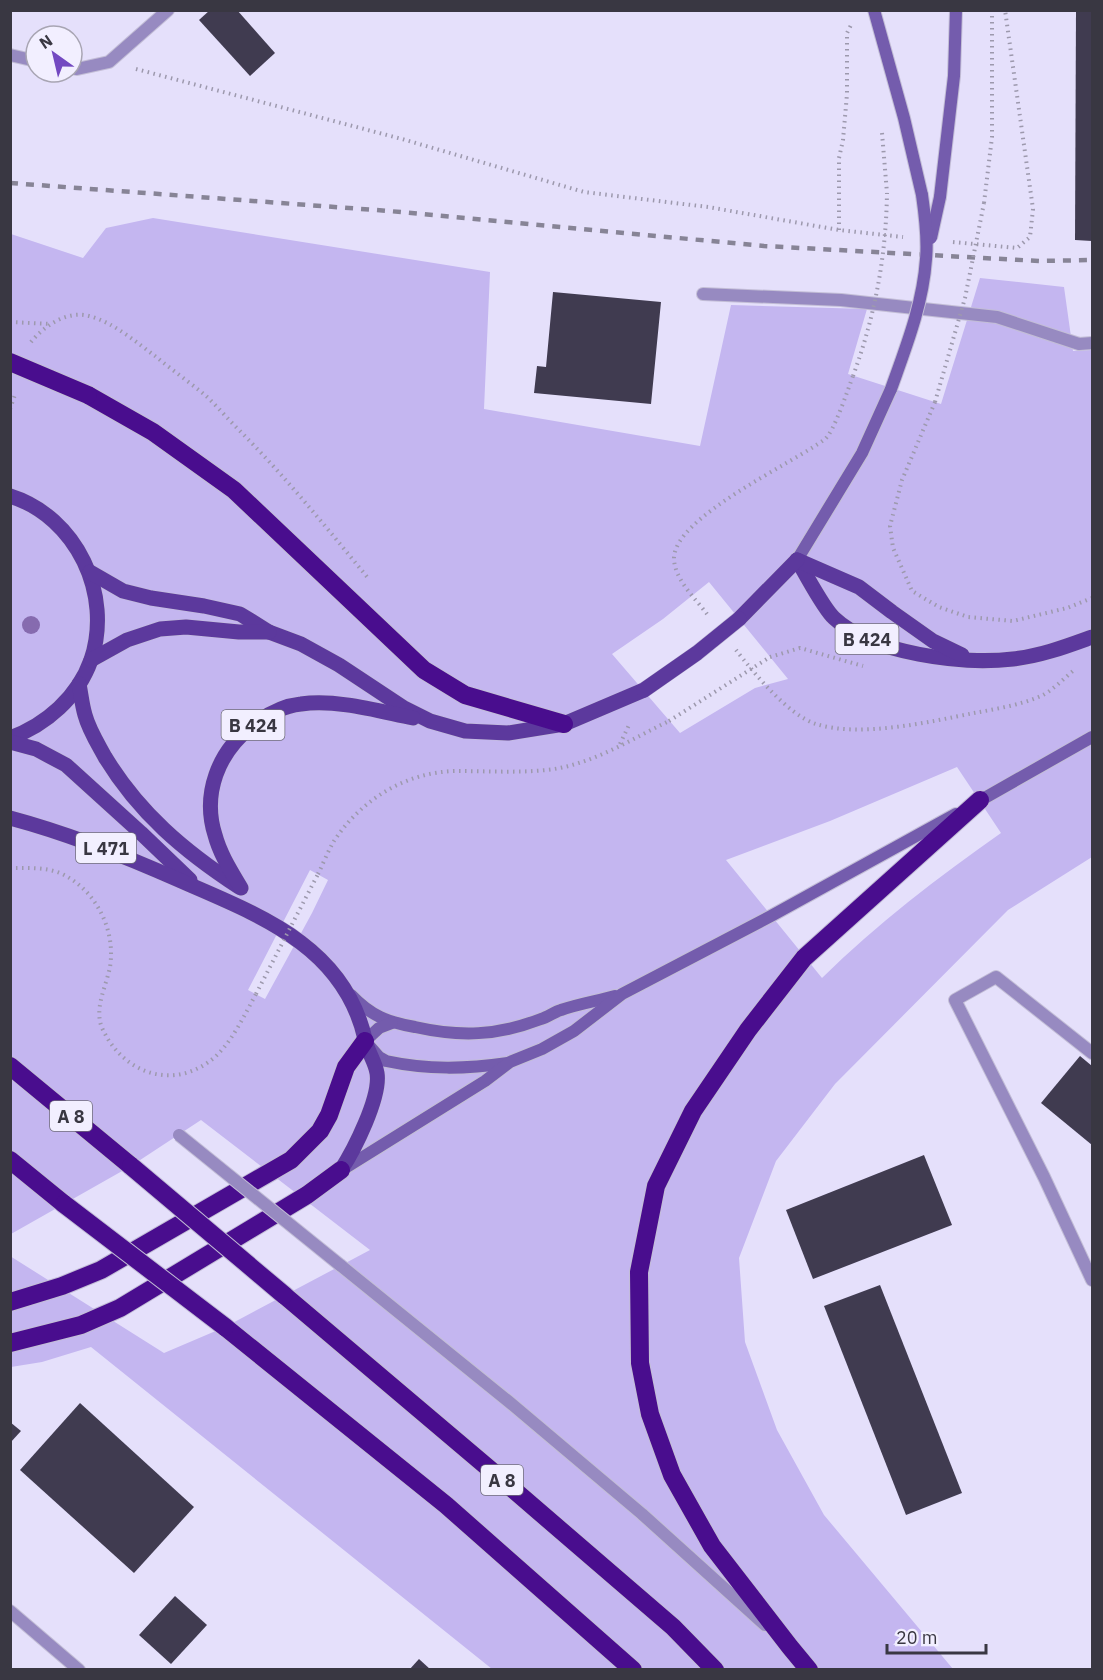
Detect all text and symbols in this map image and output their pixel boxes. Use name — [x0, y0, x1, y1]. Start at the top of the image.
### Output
north arrow — [24, 24, 84, 84]
text: N — [35, 30, 56, 53]
road number: B 424 — [836, 624, 898, 654]
road number: B 424 — [222, 710, 284, 740]
road number: L 471 — [76, 833, 136, 863]
road number: A 8 — [50, 1101, 92, 1131]
road number: A 8 — [481, 1465, 523, 1495]
scale bar — [887, 1617, 986, 1655]
text: 20 m — [896, 1626, 938, 1649]

